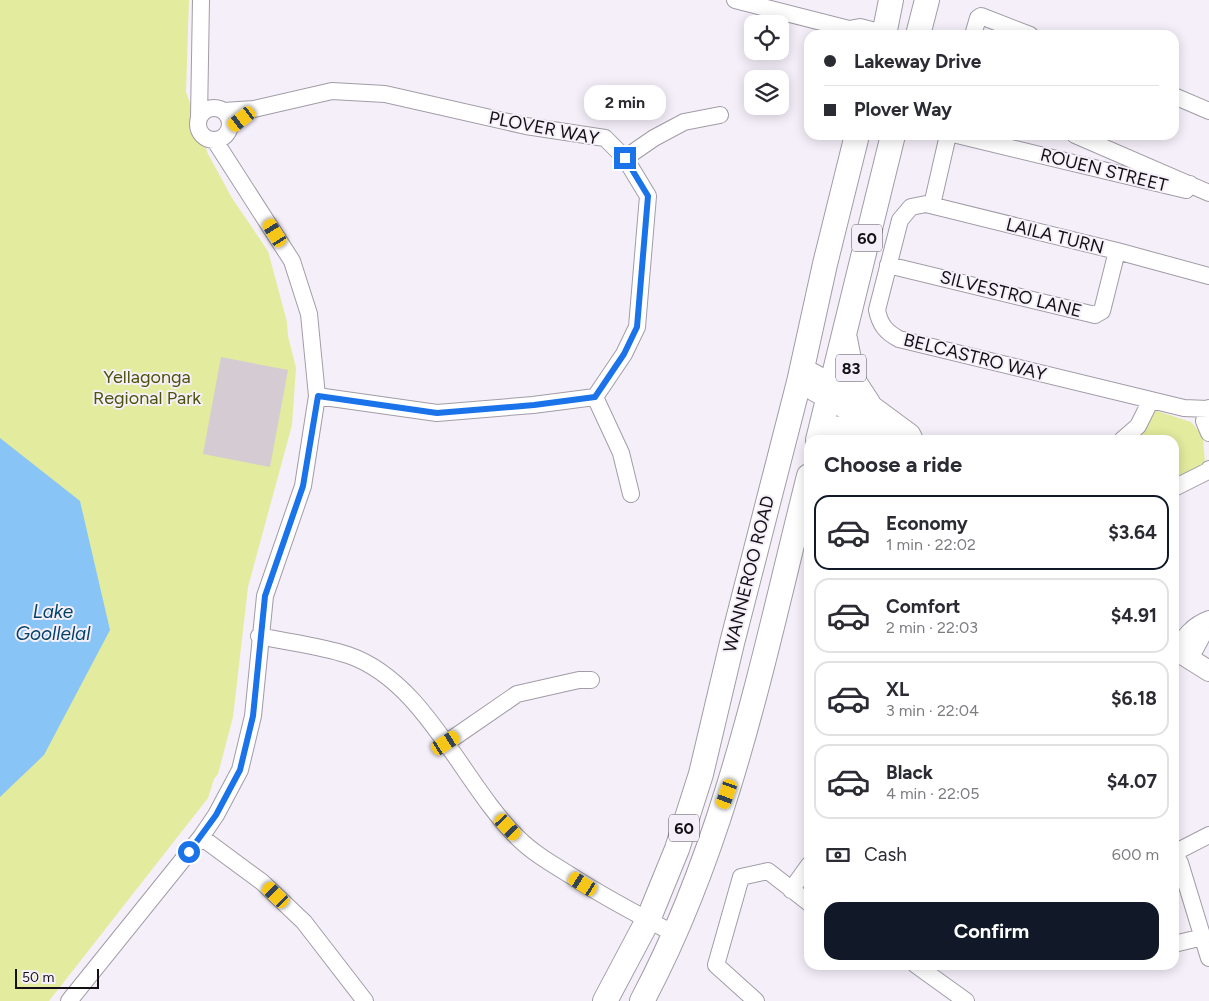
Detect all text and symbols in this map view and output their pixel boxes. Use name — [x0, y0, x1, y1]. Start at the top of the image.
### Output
map controls — [744, 15, 789, 115]
button: locate — [744, 15, 789, 60]
text: Lakeway Drive — [854, 50, 981, 73]
button: layers — [744, 70, 789, 115]
callout: 2 min — [584, 86, 666, 120]
text: 2 min — [605, 93, 645, 112]
text: Plover Way — [854, 98, 952, 121]
car — [225, 104, 258, 134]
street label: PLOVER WAY — [487, 107, 601, 149]
street label: ROUEN STREET — [1038, 144, 1170, 196]
route end — [614, 147, 636, 169]
street label: LAILA TURN — [1004, 213, 1106, 259]
car — [260, 216, 289, 250]
road number: 60 — [852, 224, 882, 252]
street label: SILVESTRO LANE — [938, 266, 1084, 322]
street label: BELCASTRO WAY — [901, 329, 1049, 385]
road number: 83 — [836, 354, 866, 382]
park label: Yellagonga Regional Park — [93, 366, 201, 409]
text: Choose a ride — [824, 451, 962, 478]
street label: WANNEROO ROAD — [719, 493, 779, 655]
icon: car — [826, 510, 871, 555]
text: Economy — [886, 512, 968, 535]
text: $3.64 — [1108, 521, 1157, 544]
text: 1 min · 22:02 — [886, 535, 976, 554]
icon: car — [826, 593, 871, 638]
text: Comfort — [886, 595, 961, 618]
water label: Lake Goollelal — [16, 600, 91, 645]
text: $4.91 — [1111, 604, 1157, 627]
text: 2 min · 22:03 — [886, 618, 978, 637]
icon: car — [826, 676, 871, 721]
text: XL — [886, 678, 909, 701]
text: $6.18 — [1111, 687, 1157, 710]
text: 3 min · 22:04 — [886, 701, 979, 720]
car — [429, 729, 462, 757]
icon: car — [826, 759, 871, 804]
text: Black — [886, 761, 933, 784]
text: $4.07 — [1107, 770, 1157, 793]
car — [714, 777, 739, 811]
text: 4 min · 22:05 — [886, 784, 980, 803]
car — [492, 811, 523, 843]
road number: 60 — [669, 814, 699, 841]
route start — [178, 841, 200, 863]
icon: cash — [824, 841, 852, 869]
text: Cash — [864, 843, 907, 866]
text: 600 m — [1112, 845, 1159, 864]
car — [566, 870, 599, 898]
car — [259, 879, 292, 911]
button: Confirm — [824, 902, 1159, 960]
scale bar — [15, 966, 99, 989]
text: 50 m — [22, 969, 54, 986]

